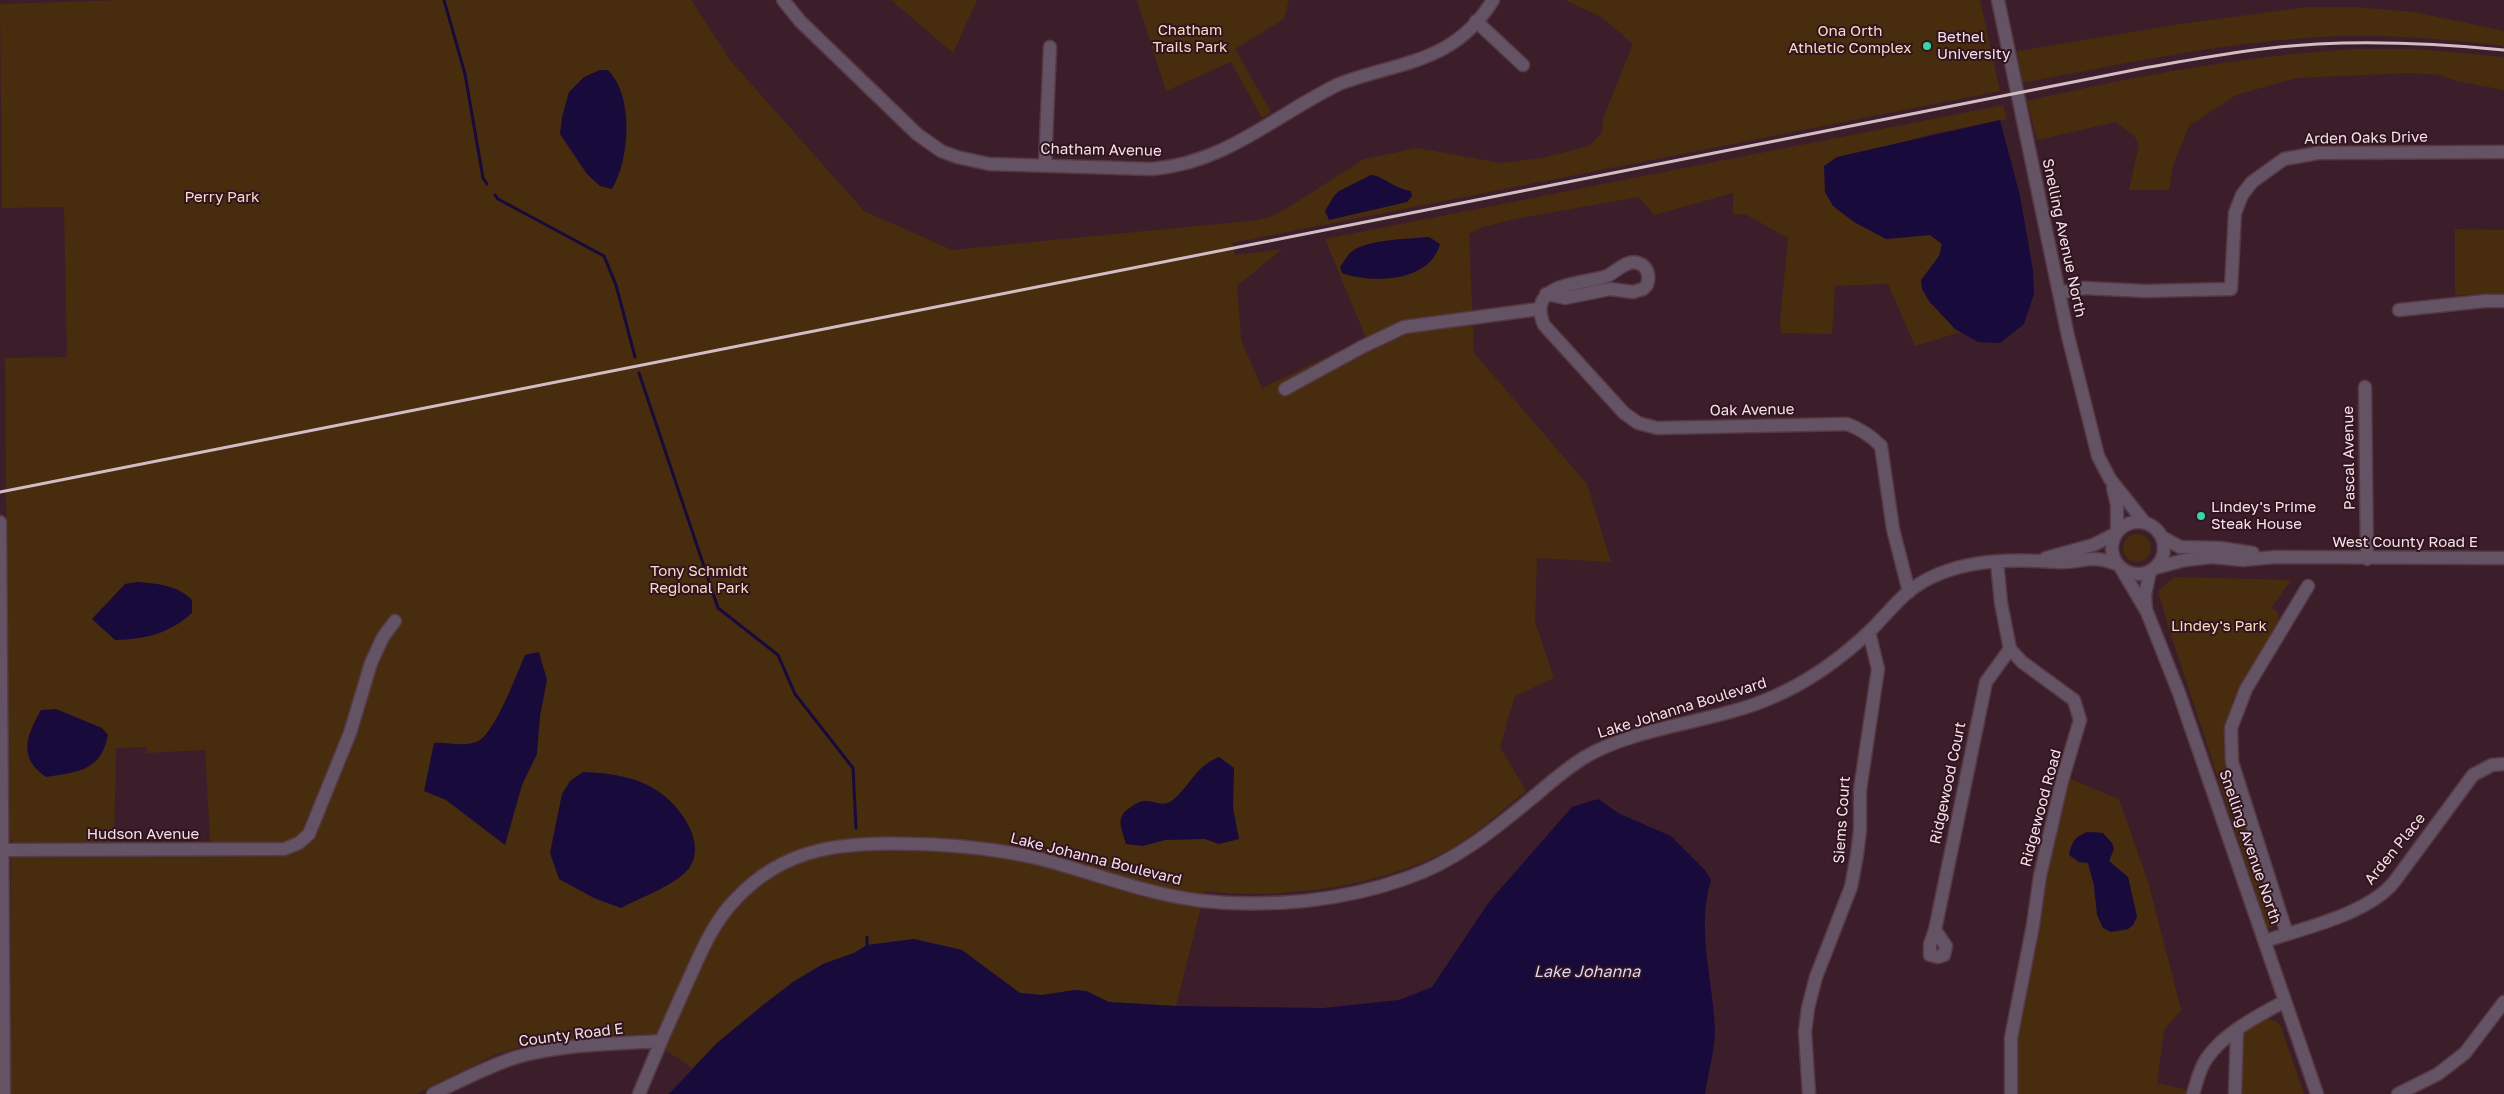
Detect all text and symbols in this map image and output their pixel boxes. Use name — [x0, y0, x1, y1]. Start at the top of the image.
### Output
park label: Chatham Trails Park — [1152, 21, 1228, 56]
park label: Ona Orth Athletic Complex — [1789, 22, 1911, 57]
place label: Bethel University — [1937, 28, 2011, 63]
marker: Bethel University — [1921, 40, 1933, 52]
street label: Arden Oaks Drive — [2304, 128, 2428, 148]
street label: Chatham Avenue — [1040, 140, 1162, 160]
street label: Snelling Avenue North — [2038, 157, 2090, 319]
park label: Perry Park — [184, 188, 260, 206]
street label: Oak Avenue — [1709, 400, 1795, 420]
street label: Pascal Avenue — [2339, 406, 2359, 510]
place label: Lindey's Prime Steak House — [2211, 498, 2316, 533]
marker: Lindey's Prime Steak House — [2195, 510, 2207, 522]
street label: West County Road E — [2332, 533, 2478, 551]
park label: Tony Schmidt Regional Park — [649, 562, 749, 597]
park label: Lindey's Park — [2171, 617, 2267, 635]
street label: Lake Johanna Boulevard — [1595, 674, 1769, 742]
street label: Ridgewood Court — [1926, 720, 1970, 846]
street label: Ridgewood Road — [2017, 747, 2065, 869]
street label: Snelling Avenue North — [2215, 768, 2285, 926]
street label: Siems Court — [1830, 776, 1854, 864]
street label: Arden Place — [2361, 810, 2429, 888]
street label: Hudson Avenue — [87, 825, 199, 843]
street label: Lake Johanna Boulevard — [1008, 829, 1184, 889]
water label: Lake Johanna — [1534, 962, 1640, 982]
street label: County Road E — [518, 1020, 624, 1050]

